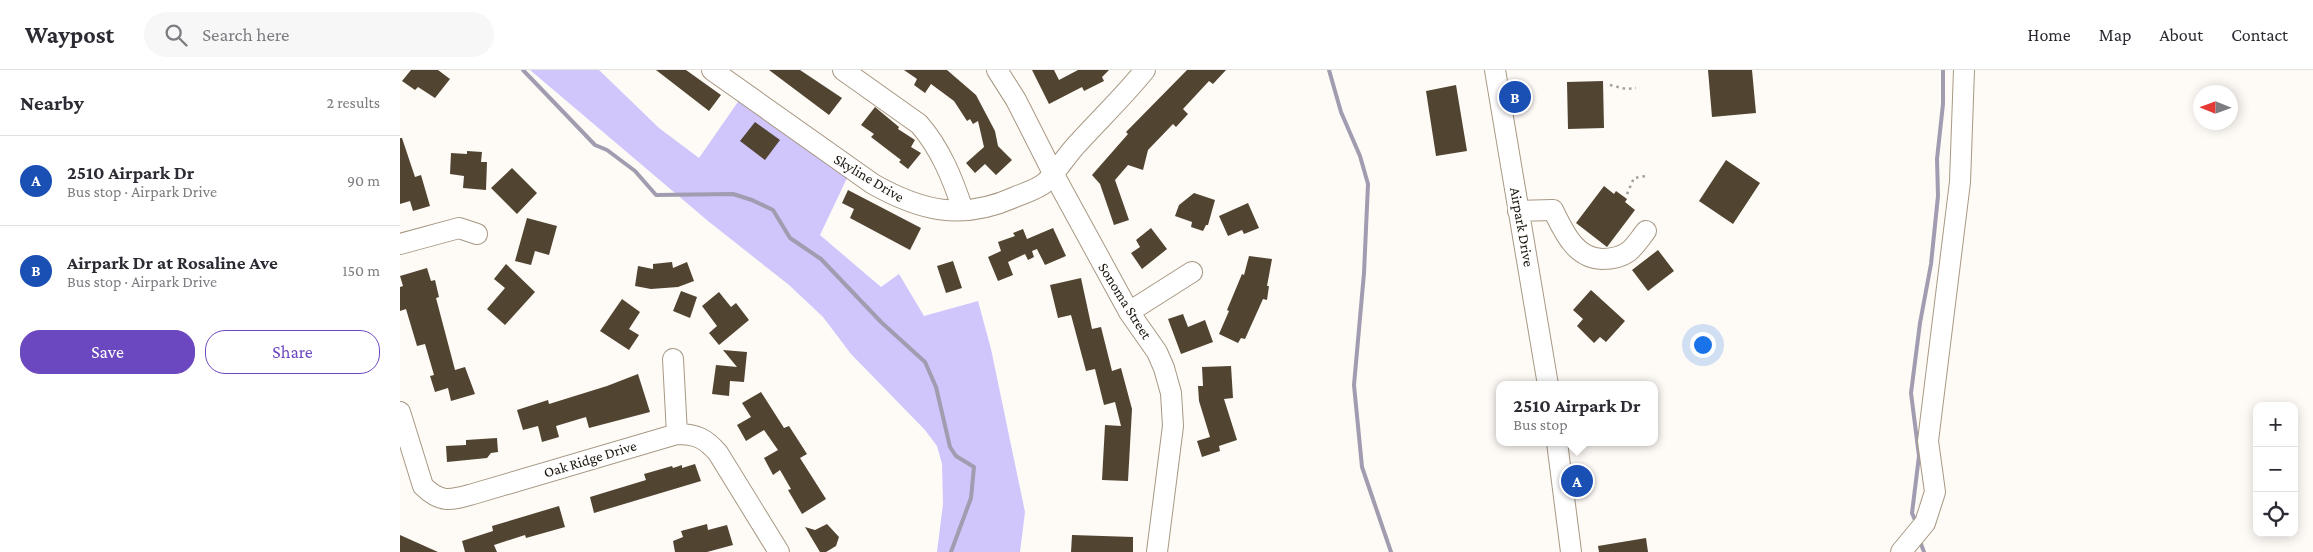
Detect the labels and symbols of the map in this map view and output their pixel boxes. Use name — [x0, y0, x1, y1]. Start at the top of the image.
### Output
pin: B — [1499, 78, 1531, 116]
north arrow — [2193, 85, 2238, 130]
street label: Skyline Drive — [831, 151, 907, 206]
street label: Airpark Drive — [1506, 186, 1537, 269]
street label: Sonoma Street — [1095, 260, 1155, 343]
your location — [1690, 332, 1716, 358]
street label: Oak Ridge Drive — [542, 437, 639, 482]
pin: A — [1561, 462, 1593, 500]

